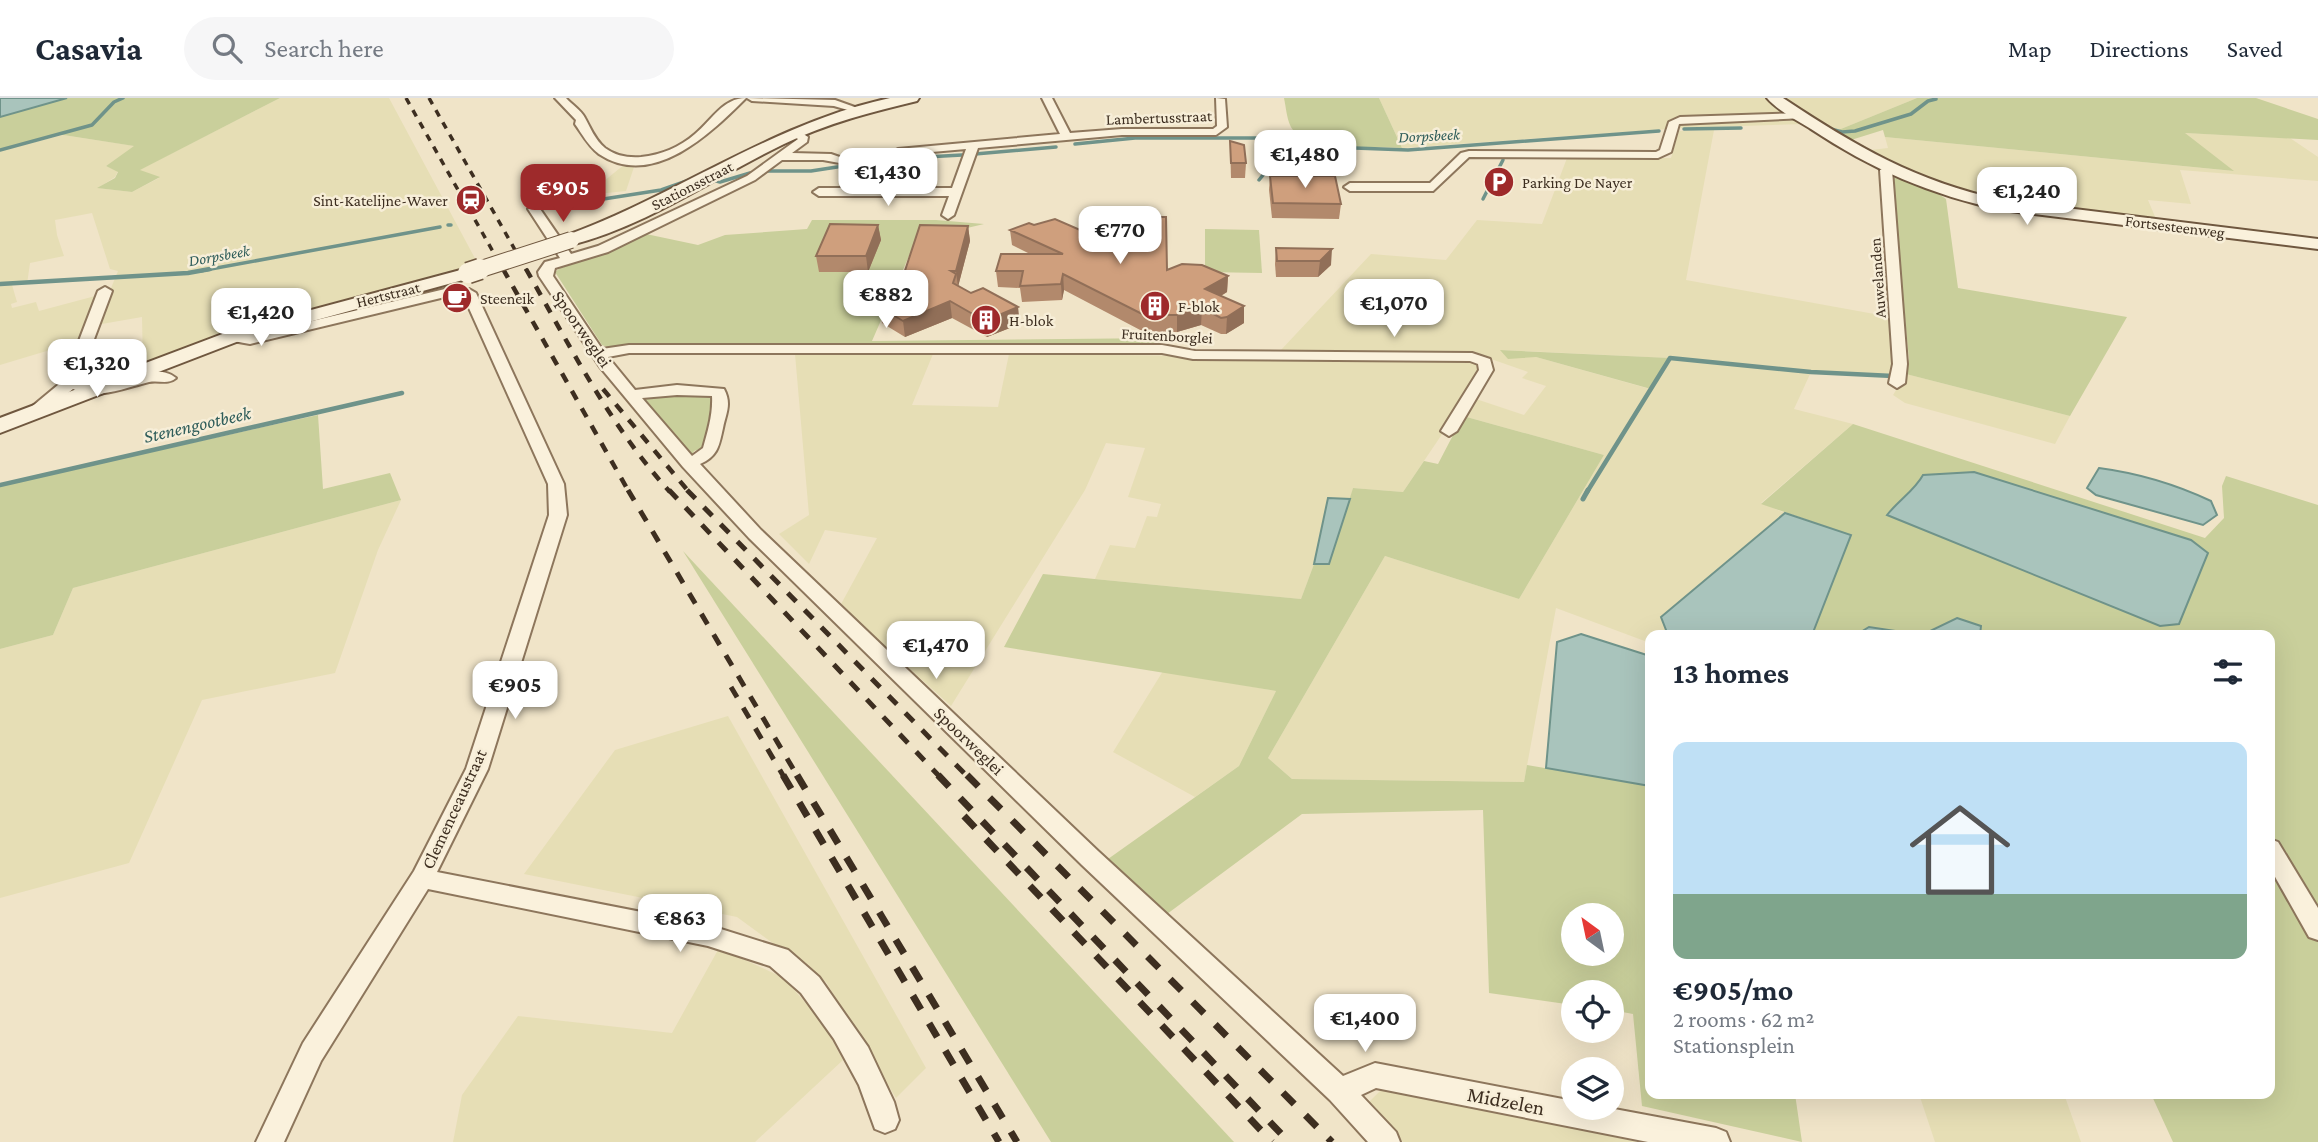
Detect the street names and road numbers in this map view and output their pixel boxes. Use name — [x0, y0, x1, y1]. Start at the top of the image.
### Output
street label: Lambertusstraat — [1106, 107, 1213, 128]
street label: Stationsstraat — [649, 157, 737, 213]
street label: Fortsesteenweg — [2124, 212, 2226, 242]
street label: Auwelanden — [1866, 237, 1889, 319]
street label: Hertstraat — [354, 278, 423, 311]
street label: Spoorweglei — [548, 287, 616, 371]
street label: Fruitenborglei — [1121, 325, 1213, 347]
street label: Spoorweglei — [930, 703, 1008, 779]
street label: Clemenceaustraat — [417, 745, 491, 872]
street label: Midzelen — [1465, 1082, 1547, 1120]

